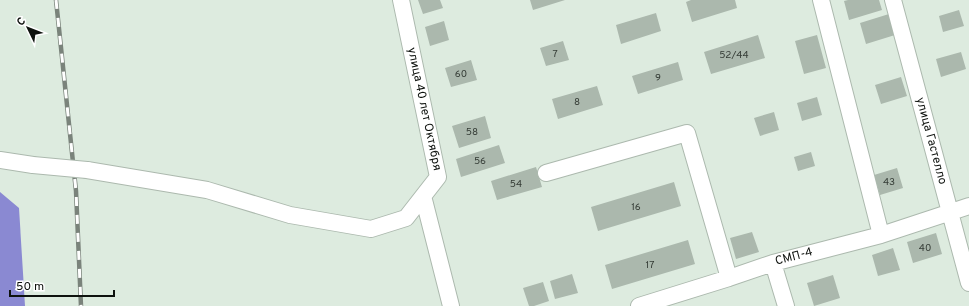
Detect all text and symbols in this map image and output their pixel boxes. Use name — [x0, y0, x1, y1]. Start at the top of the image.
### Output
north arrow — [8, 8, 48, 48]
text: С — [14, 15, 29, 29]
street label: улица 40 лет Октября — [403, 46, 445, 172]
house number: 7 — [552, 48, 558, 61]
house number: 52/44 — [719, 49, 749, 62]
house number: 60 — [455, 68, 467, 81]
house number: 9 — [655, 72, 661, 85]
house number: 8 — [574, 96, 580, 109]
street label: улица Гастелло — [912, 96, 950, 187]
house number: 58 — [466, 126, 478, 139]
house number: 56 — [474, 155, 486, 168]
house number: 43 — [883, 176, 895, 189]
house number: 54 — [510, 178, 522, 191]
house number: 16 — [631, 201, 641, 214]
house number: 40 — [919, 242, 931, 255]
street label: СМП-4 — [773, 244, 815, 270]
house number: 17 — [646, 259, 654, 272]
scale bar — [10, 272, 114, 298]
text: 50 m — [16, 279, 44, 295]

